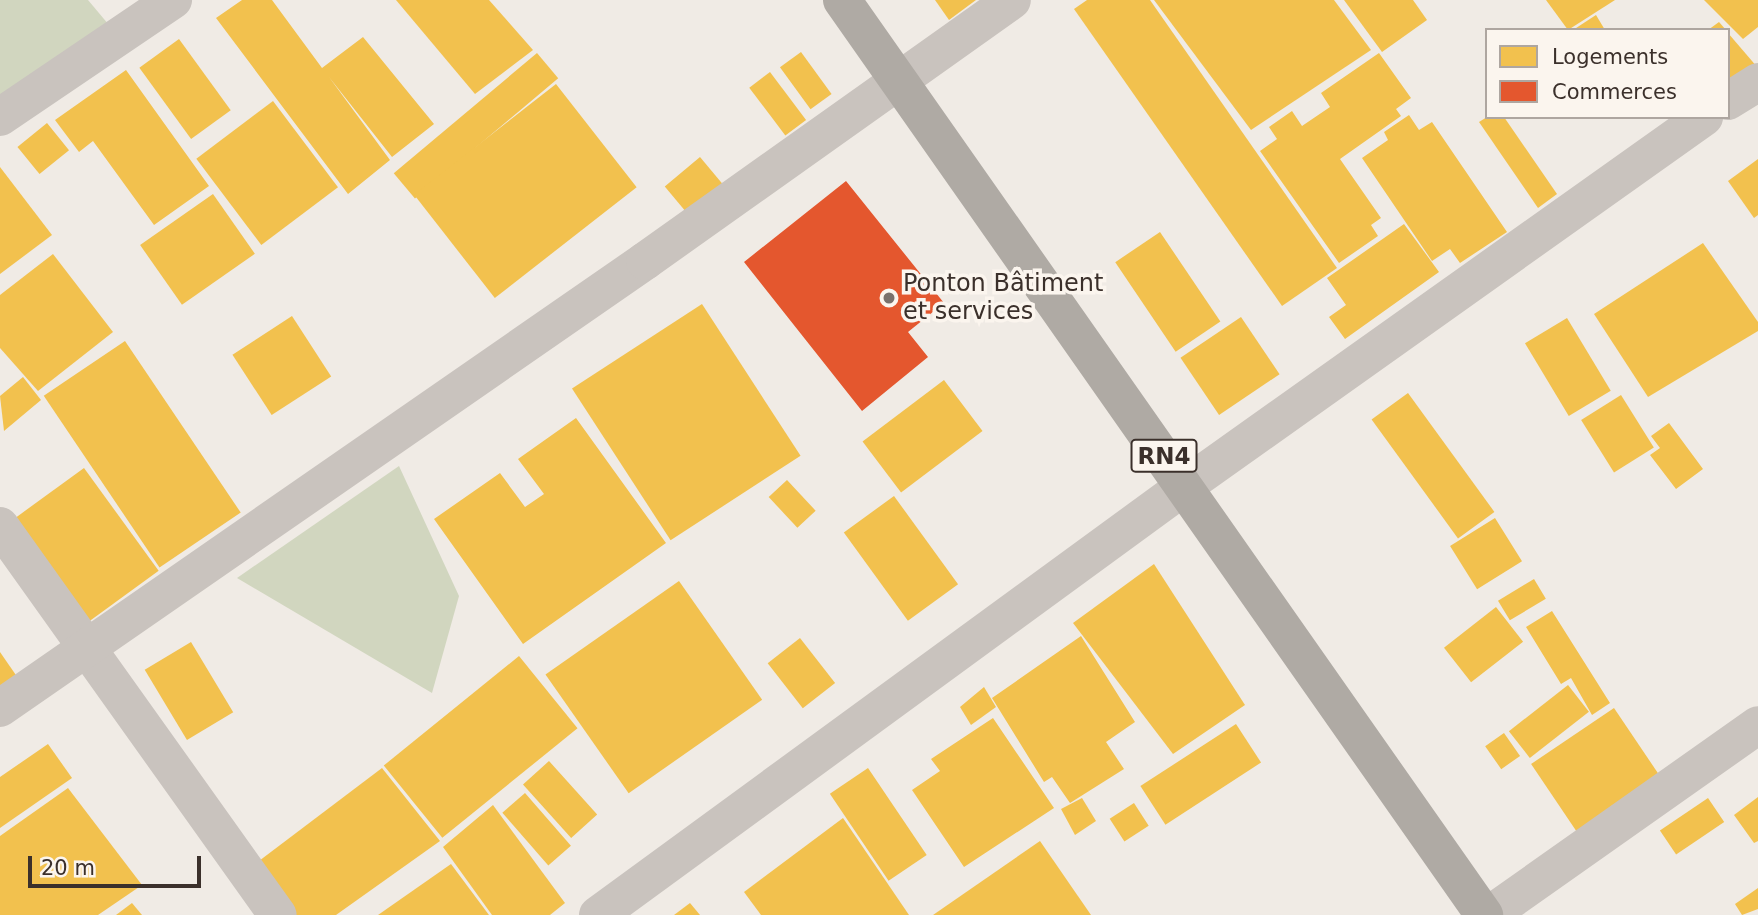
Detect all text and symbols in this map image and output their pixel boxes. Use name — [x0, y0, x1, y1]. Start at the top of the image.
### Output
legend — [1485, 28, 1730, 119]
text: Logements — [1552, 45, 1668, 69]
text: Commerces — [1552, 80, 1677, 104]
place label: Ponton Bâtiment et services — [903, 270, 1103, 326]
marker: Ponton Bâtiment et services — [881, 290, 897, 306]
road number: RN4 — [1129, 436, 1199, 476]
scale bar — [32, 842, 205, 886]
text: 20 m — [41, 856, 95, 880]

